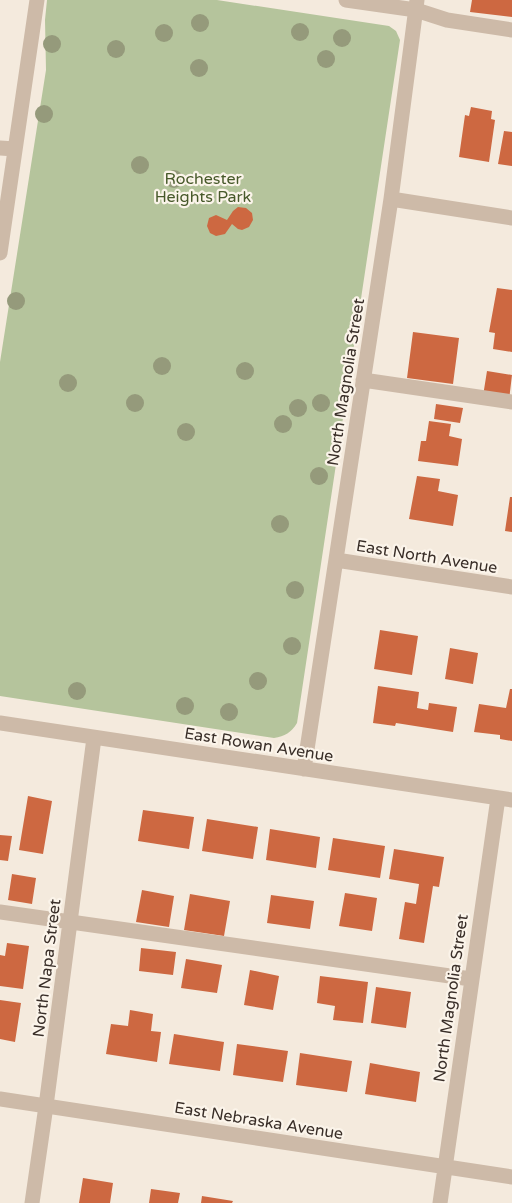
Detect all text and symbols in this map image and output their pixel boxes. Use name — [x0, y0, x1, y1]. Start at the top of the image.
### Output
park label: Rochester Heights Park — [155, 169, 252, 207]
street label: North Magnolia Street — [323, 297, 369, 467]
street label: East North Avenue — [355, 536, 499, 578]
street label: East Rowan Avenue — [183, 723, 335, 767]
street label: North Napa Street — [29, 898, 65, 1038]
street label: North Magnolia Street — [429, 913, 473, 1083]
street label: East Nebraska Avenue — [173, 1098, 345, 1144]

